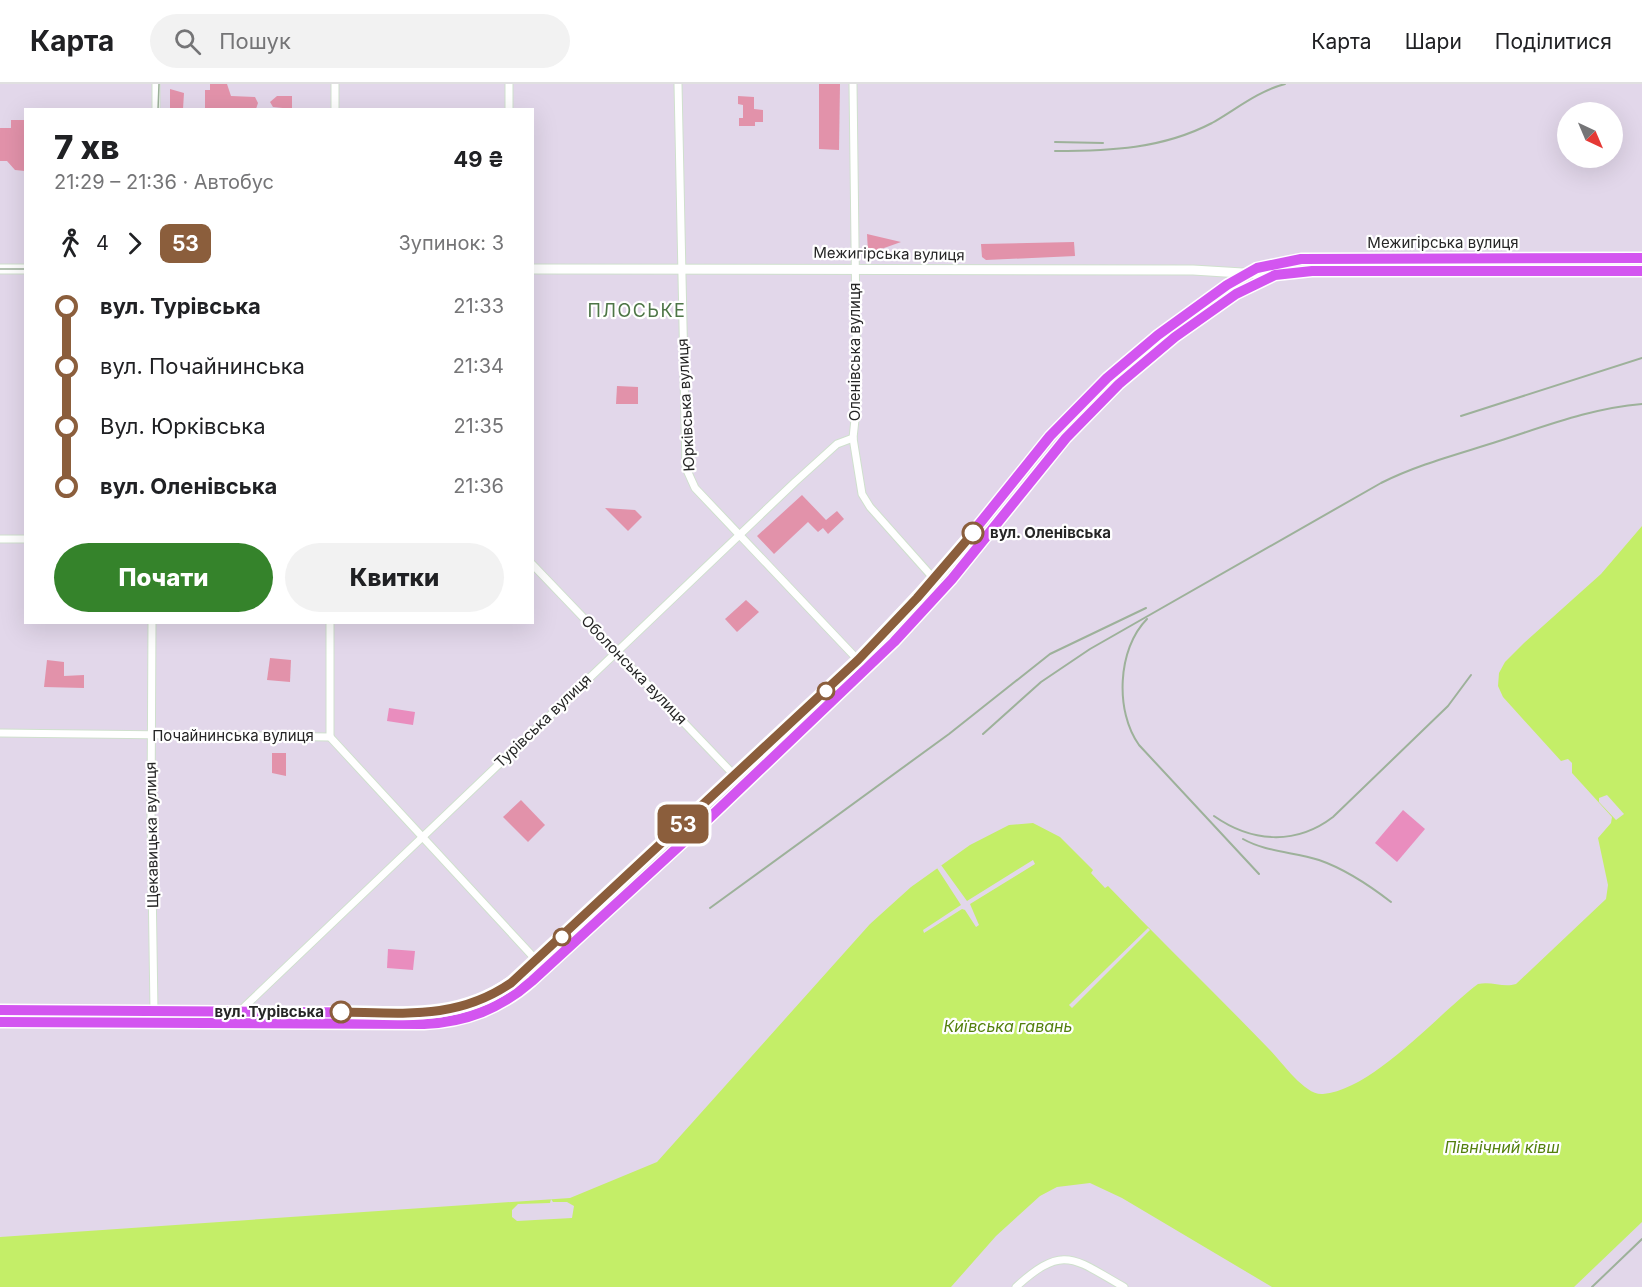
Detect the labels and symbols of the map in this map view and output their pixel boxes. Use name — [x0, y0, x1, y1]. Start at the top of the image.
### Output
north arrow — [1557, 102, 1623, 168]
street label: Межигірська вулиця — [1367, 233, 1519, 252]
street label: Межигірська вулиця — [813, 243, 965, 264]
street label: Оленівська вулиця — [845, 283, 864, 421]
district label: ПЛОСЬКЕ — [588, 300, 686, 321]
street label: Юрківська вулиця — [673, 338, 698, 472]
marker: вул. Оленівська — [962, 522, 984, 544]
place label: вул. Оленівська — [990, 523, 1111, 542]
street label: Оболонська вулиця — [577, 611, 691, 728]
street label: Турівська вулиця — [490, 670, 595, 772]
unlabelled marker — [817, 682, 835, 700]
street label: Почайнинська вулиця — [152, 726, 314, 745]
street label: Щекавицька вулиця — [141, 762, 162, 908]
line badge: 53 — [656, 804, 710, 844]
unlabelled marker — [553, 928, 571, 946]
marker: вул. Турівська — [330, 1001, 352, 1023]
place label: вул. Турівська — [214, 1002, 324, 1021]
water label: Київська гавань — [944, 1016, 1072, 1036]
water label: Північний ківш — [1444, 1137, 1560, 1157]

